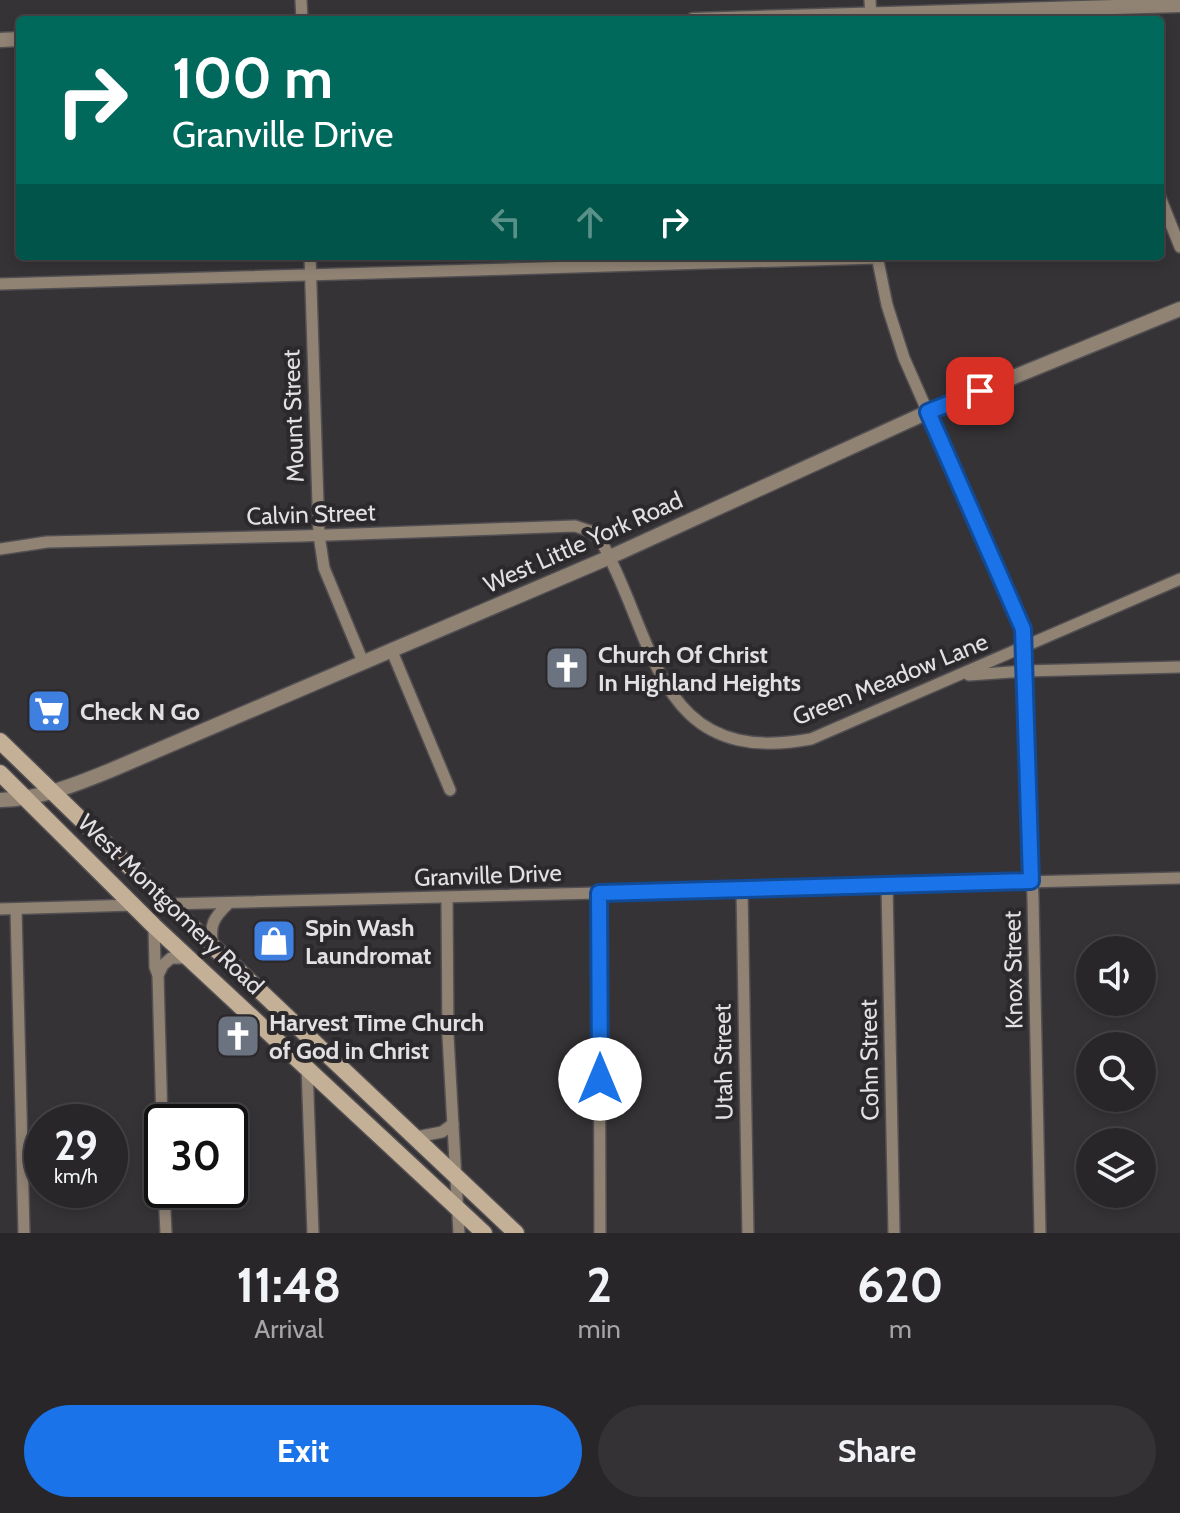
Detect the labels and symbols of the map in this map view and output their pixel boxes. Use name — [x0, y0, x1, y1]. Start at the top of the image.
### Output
street label: Mount Street — [276, 349, 310, 483]
pin — [946, 357, 1014, 425]
street label: West Little York Road — [479, 485, 687, 599]
street label: Calvin Street — [246, 497, 376, 531]
street label: Green Meadow Lane — [788, 627, 992, 731]
place label: Church Of Christ In Highland Heights — [598, 640, 801, 697]
church icon: Church Of Christ In Highland Heights — [543, 644, 591, 692]
supermarket icon: Check N Go — [25, 687, 73, 735]
place label: Check N Go — [80, 697, 200, 726]
street label: West Montgomery Road — [72, 808, 270, 1000]
street label: Granville Drive — [414, 858, 562, 892]
street label: Knox Street — [997, 911, 1029, 1029]
place label: Spin Wash Laundromat — [305, 913, 431, 970]
shop icon: Spin Wash Laundromat — [250, 917, 298, 965]
street label: Cohn Street — [853, 999, 885, 1121]
street label: Utah Street — [707, 1003, 739, 1121]
place label: Harvest Time Church of God in Christ — [269, 1008, 484, 1065]
church icon: Harvest Time Church of God in Christ — [214, 1012, 262, 1060]
position arrow — [558, 1037, 642, 1121]
speed limit sign: 30 — [144, 1104, 248, 1208]

